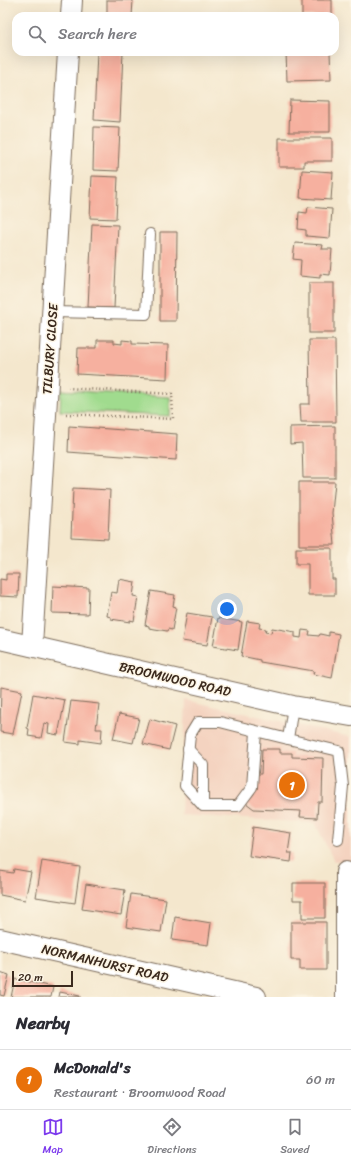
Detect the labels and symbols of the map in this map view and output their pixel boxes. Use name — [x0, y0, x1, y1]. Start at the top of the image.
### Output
street label: TILBURY CLOSE — [35, 302, 65, 395]
your location — [217, 599, 237, 619]
street label: BROOMWOOD ROAD — [117, 655, 233, 703]
pin: 1 — [279, 770, 305, 800]
street label: NORMANHURST ROAD — [39, 937, 171, 989]
scale bar — [12, 969, 73, 988]

